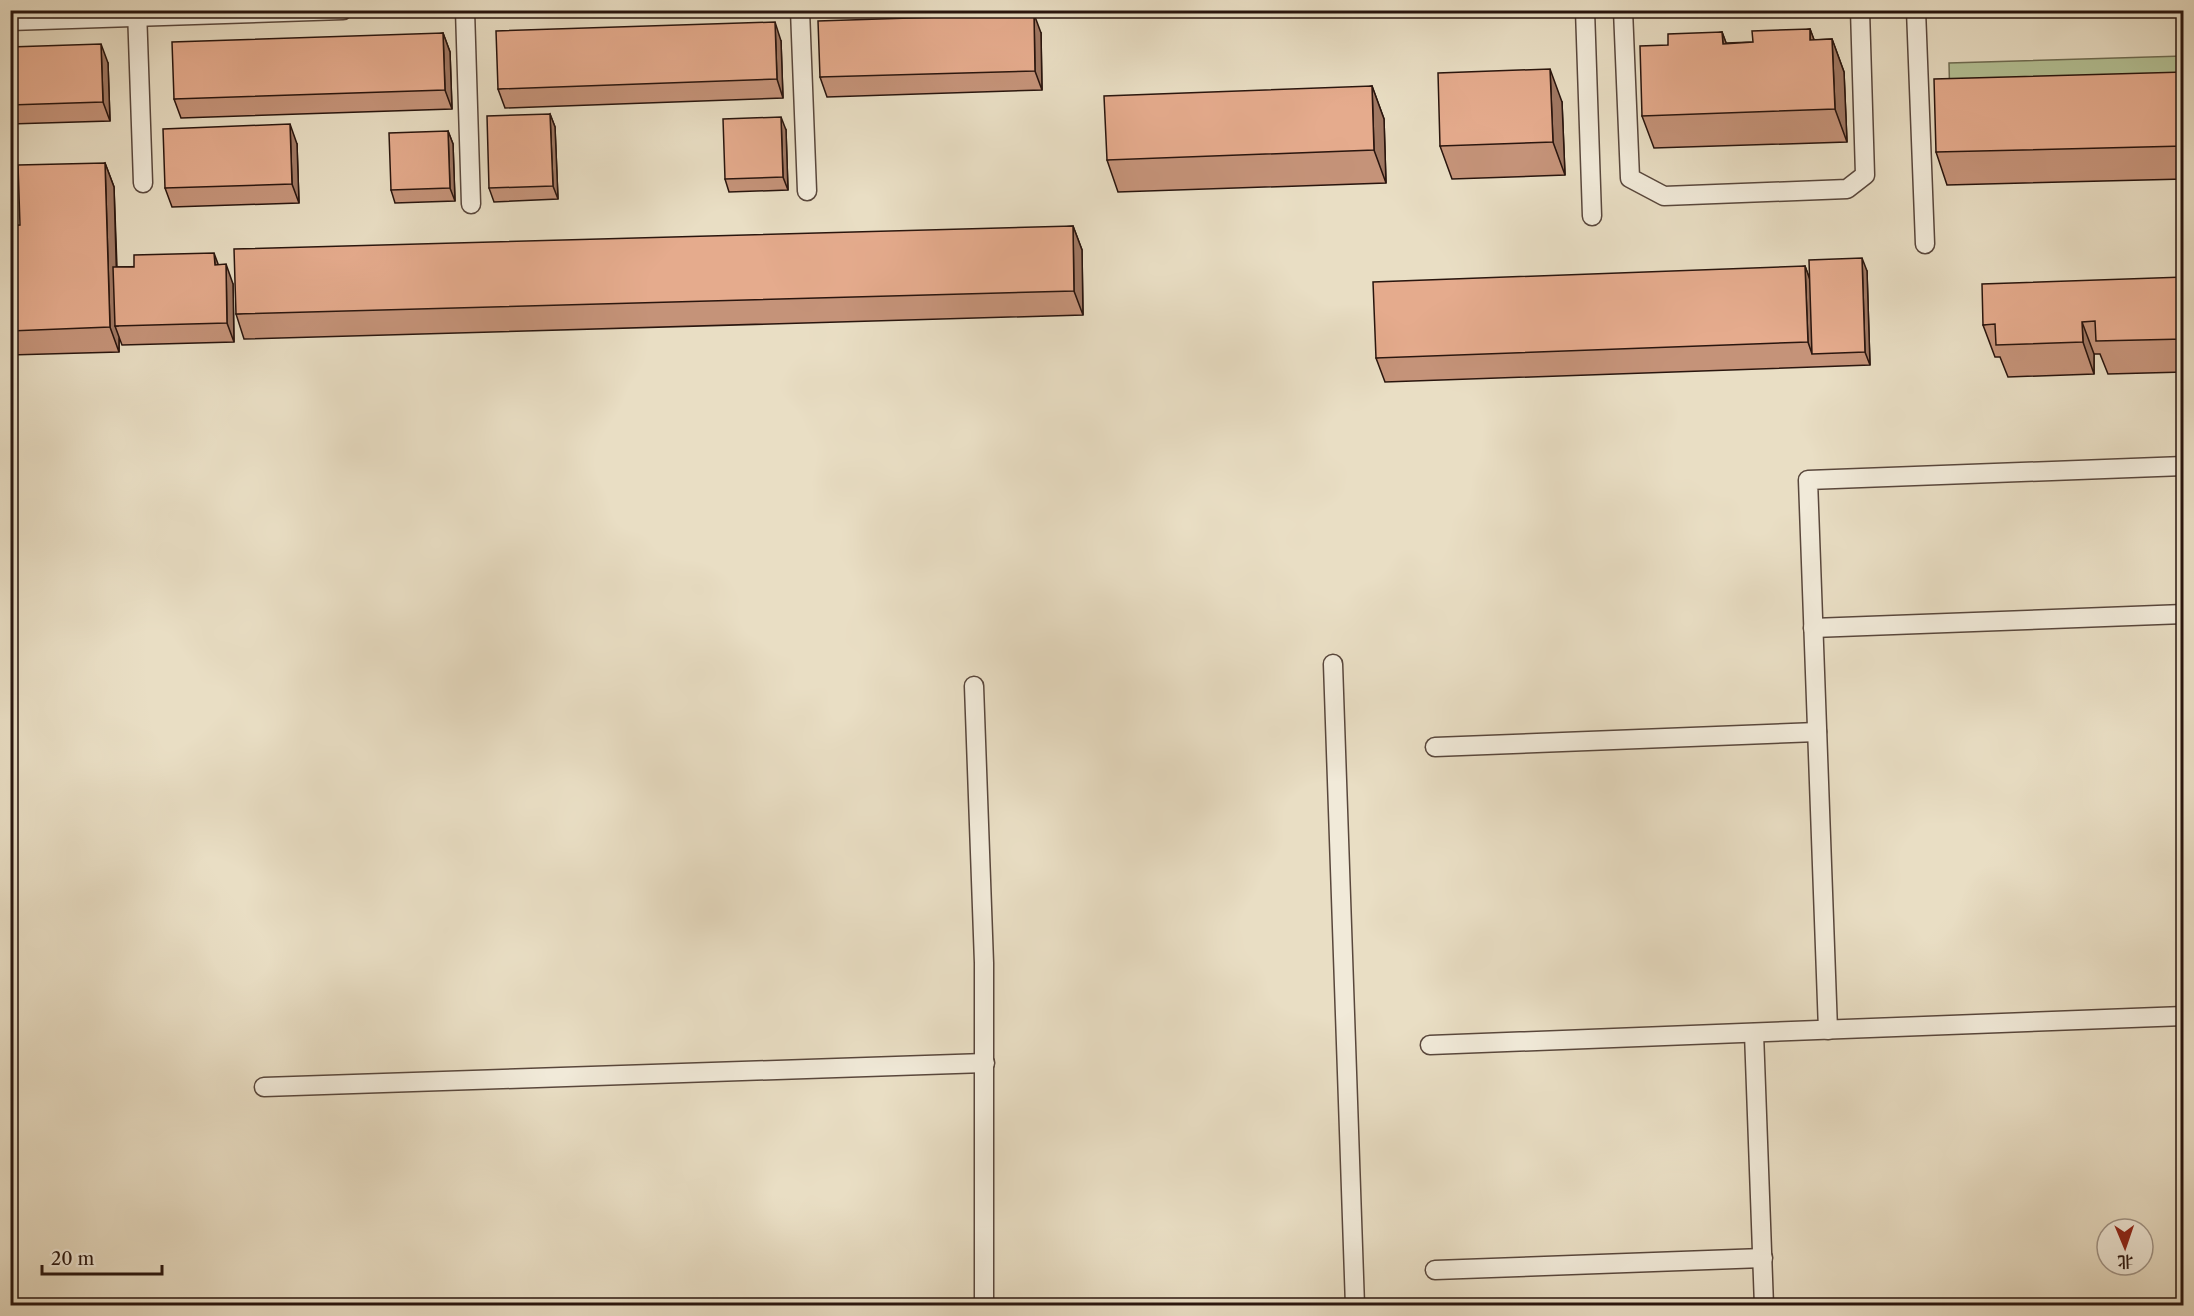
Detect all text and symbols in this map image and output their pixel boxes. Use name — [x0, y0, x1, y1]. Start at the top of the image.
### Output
north arrow — [2095, 1217, 2155, 1277]
scale bar — [42, 1238, 162, 1276]
text: 20 m — [51, 1248, 95, 1270]
text: 北 — [2117, 1252, 2134, 1272]

